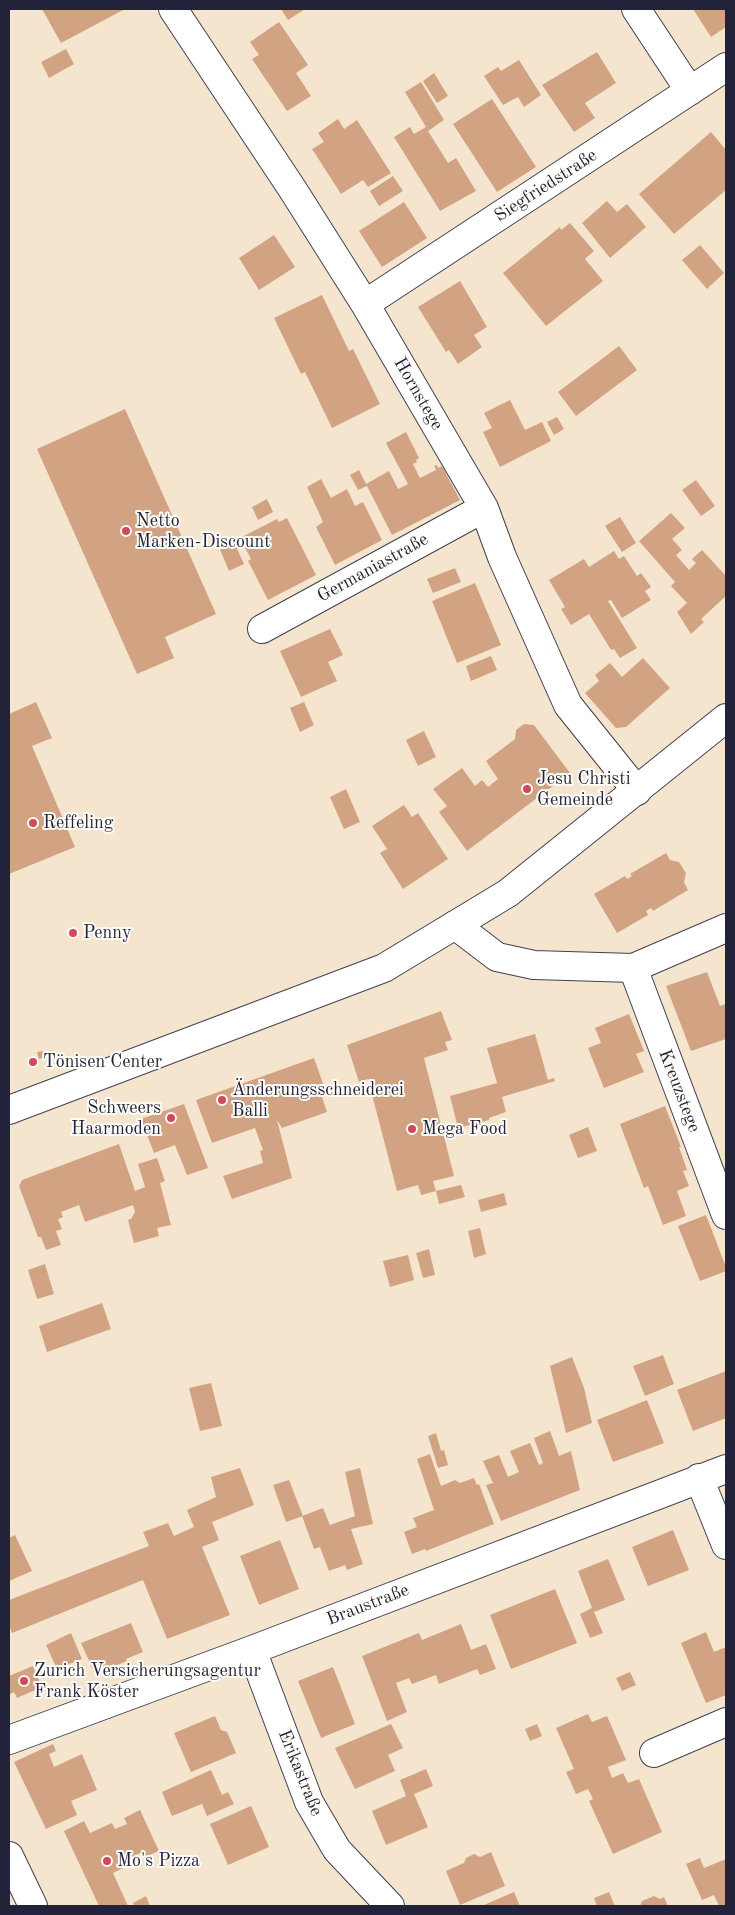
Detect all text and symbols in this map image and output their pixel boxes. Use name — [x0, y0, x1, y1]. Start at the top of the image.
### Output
street label: Siegfriedstraße — [491, 145, 601, 227]
street label: Hornstege — [388, 354, 448, 434]
place label: Netto Marken-Discount — [136, 510, 270, 552]
marker: Netto Marken-Discount — [120, 525, 132, 537]
street label: Germaniastraße — [314, 529, 432, 607]
place label: Jesu Christi Gemeinde — [537, 768, 631, 811]
marker: Jesu Christi Gemeinde — [521, 783, 533, 795]
place label: Reffeling — [43, 812, 113, 834]
marker: Reffeling — [27, 817, 39, 829]
place label: Penny — [83, 922, 132, 944]
marker: Penny — [67, 927, 79, 939]
street label: Kreuzstege — [653, 1046, 705, 1136]
place label: Tönisen Center — [43, 1051, 162, 1073]
marker: Tönisen Center — [27, 1056, 39, 1068]
place label: Änderungsschneiderei Balli — [232, 1079, 404, 1122]
marker: Änderungsschneiderei Balli — [216, 1094, 228, 1106]
place label: Schweers Haarmoden — [71, 1097, 161, 1140]
marker: Schweers Haarmoden — [165, 1112, 177, 1124]
place label: Mega Food — [422, 1118, 507, 1140]
marker: Mega Food — [406, 1123, 418, 1135]
street label: Braustraße — [324, 1579, 412, 1631]
place label: Zurich Versicherungsagentur Frank Köster — [34, 1660, 261, 1702]
marker: Zurich Versicherungsagentur Frank Köster — [18, 1675, 30, 1687]
street label: Erikastraße — [273, 1727, 327, 1819]
place label: Mo's Pizza — [117, 1850, 200, 1872]
marker: Mo's Pizza — [101, 1855, 113, 1867]

